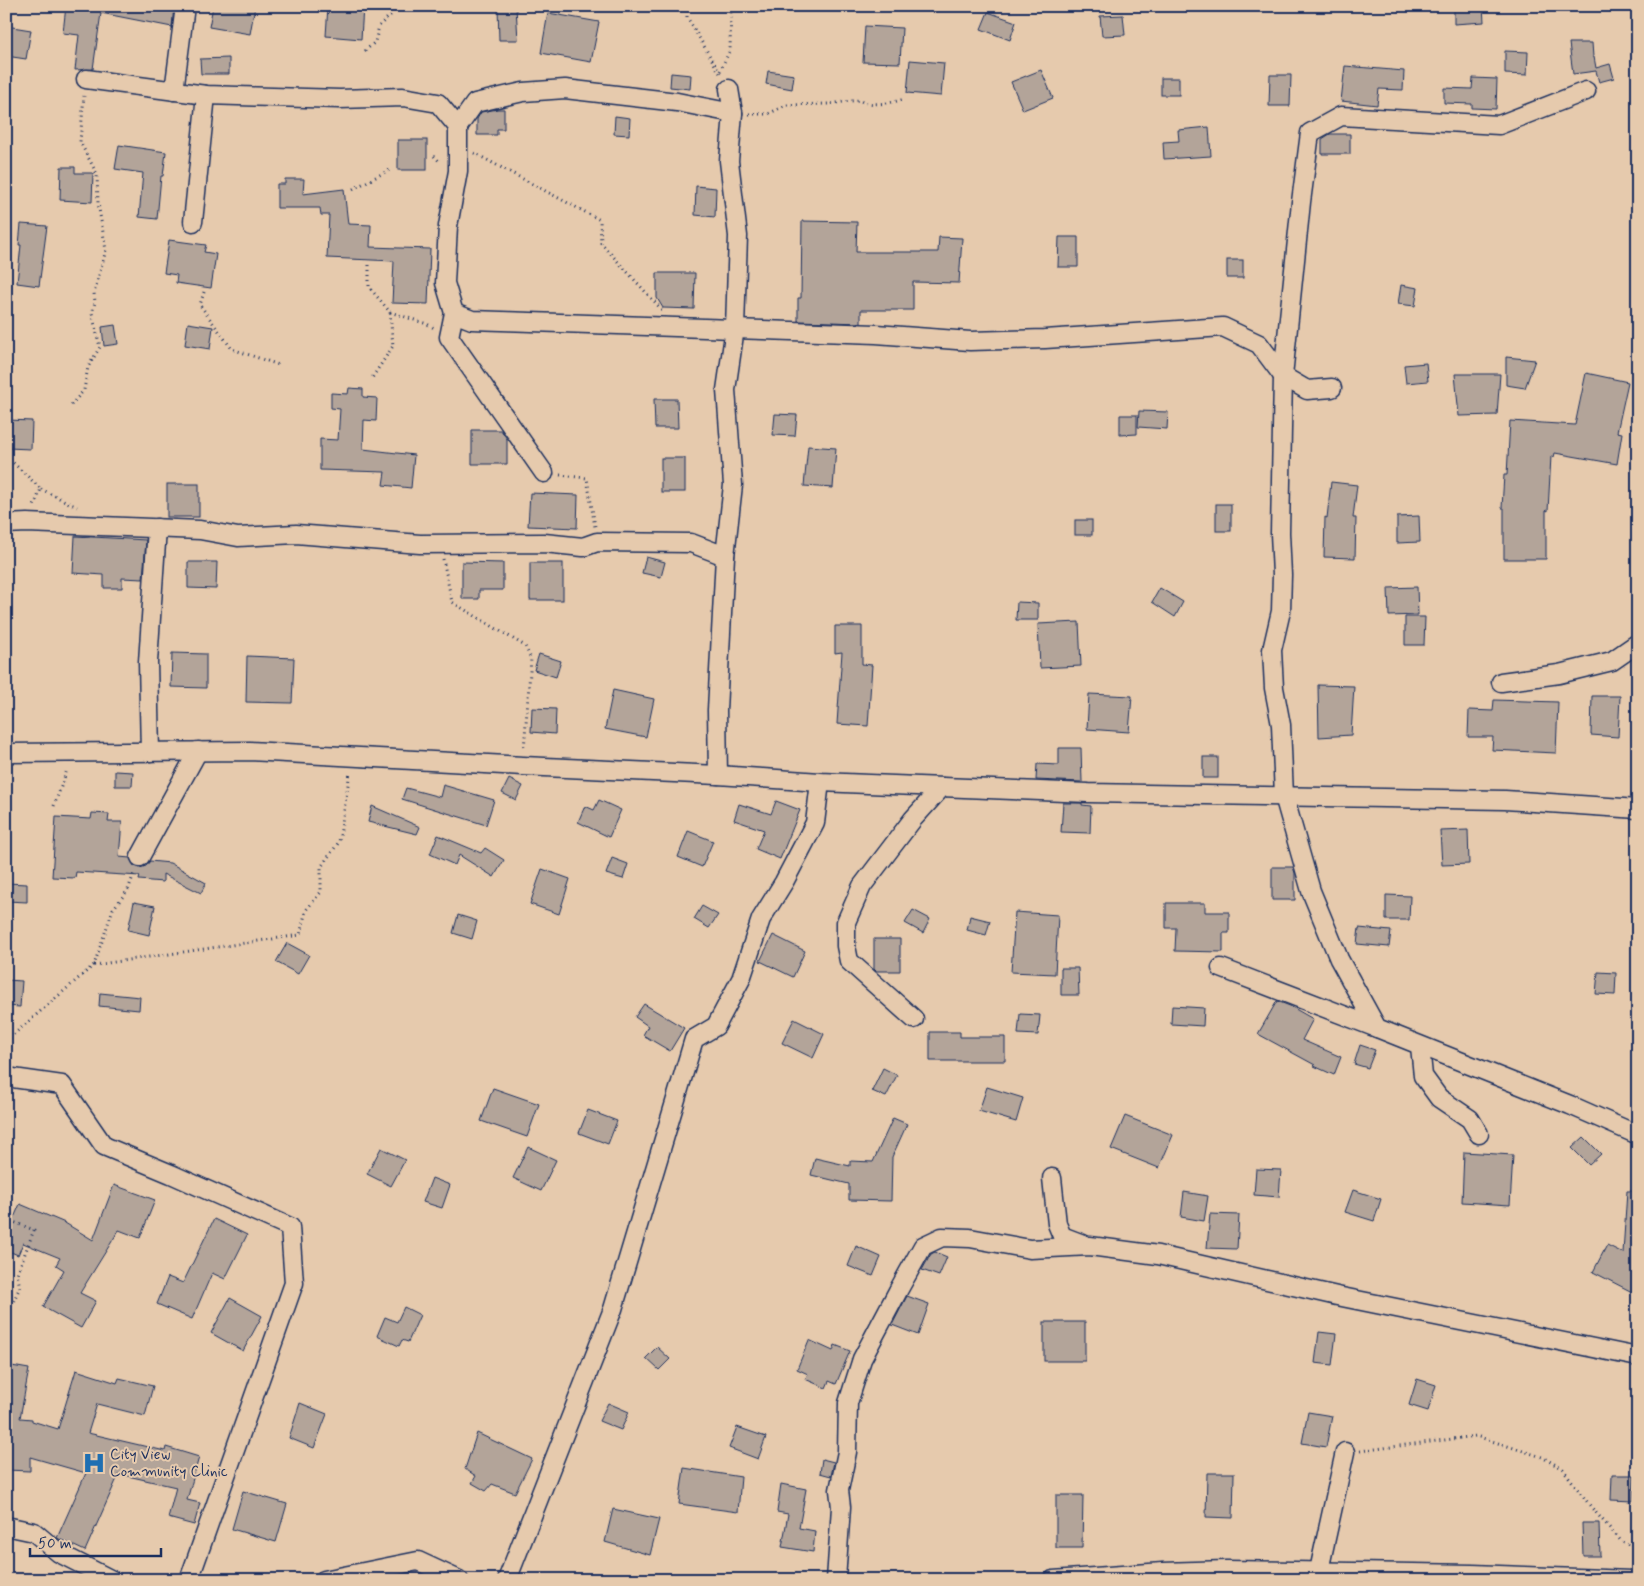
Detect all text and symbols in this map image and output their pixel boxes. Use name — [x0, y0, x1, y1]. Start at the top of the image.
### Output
place label: City View Community Clinic — [110, 1445, 228, 1482]
hospital icon: City View Community Clinic — [81, 1450, 107, 1476]
scale bar — [30, 1526, 161, 1558]
text: 50 m — [38, 1534, 72, 1554]

